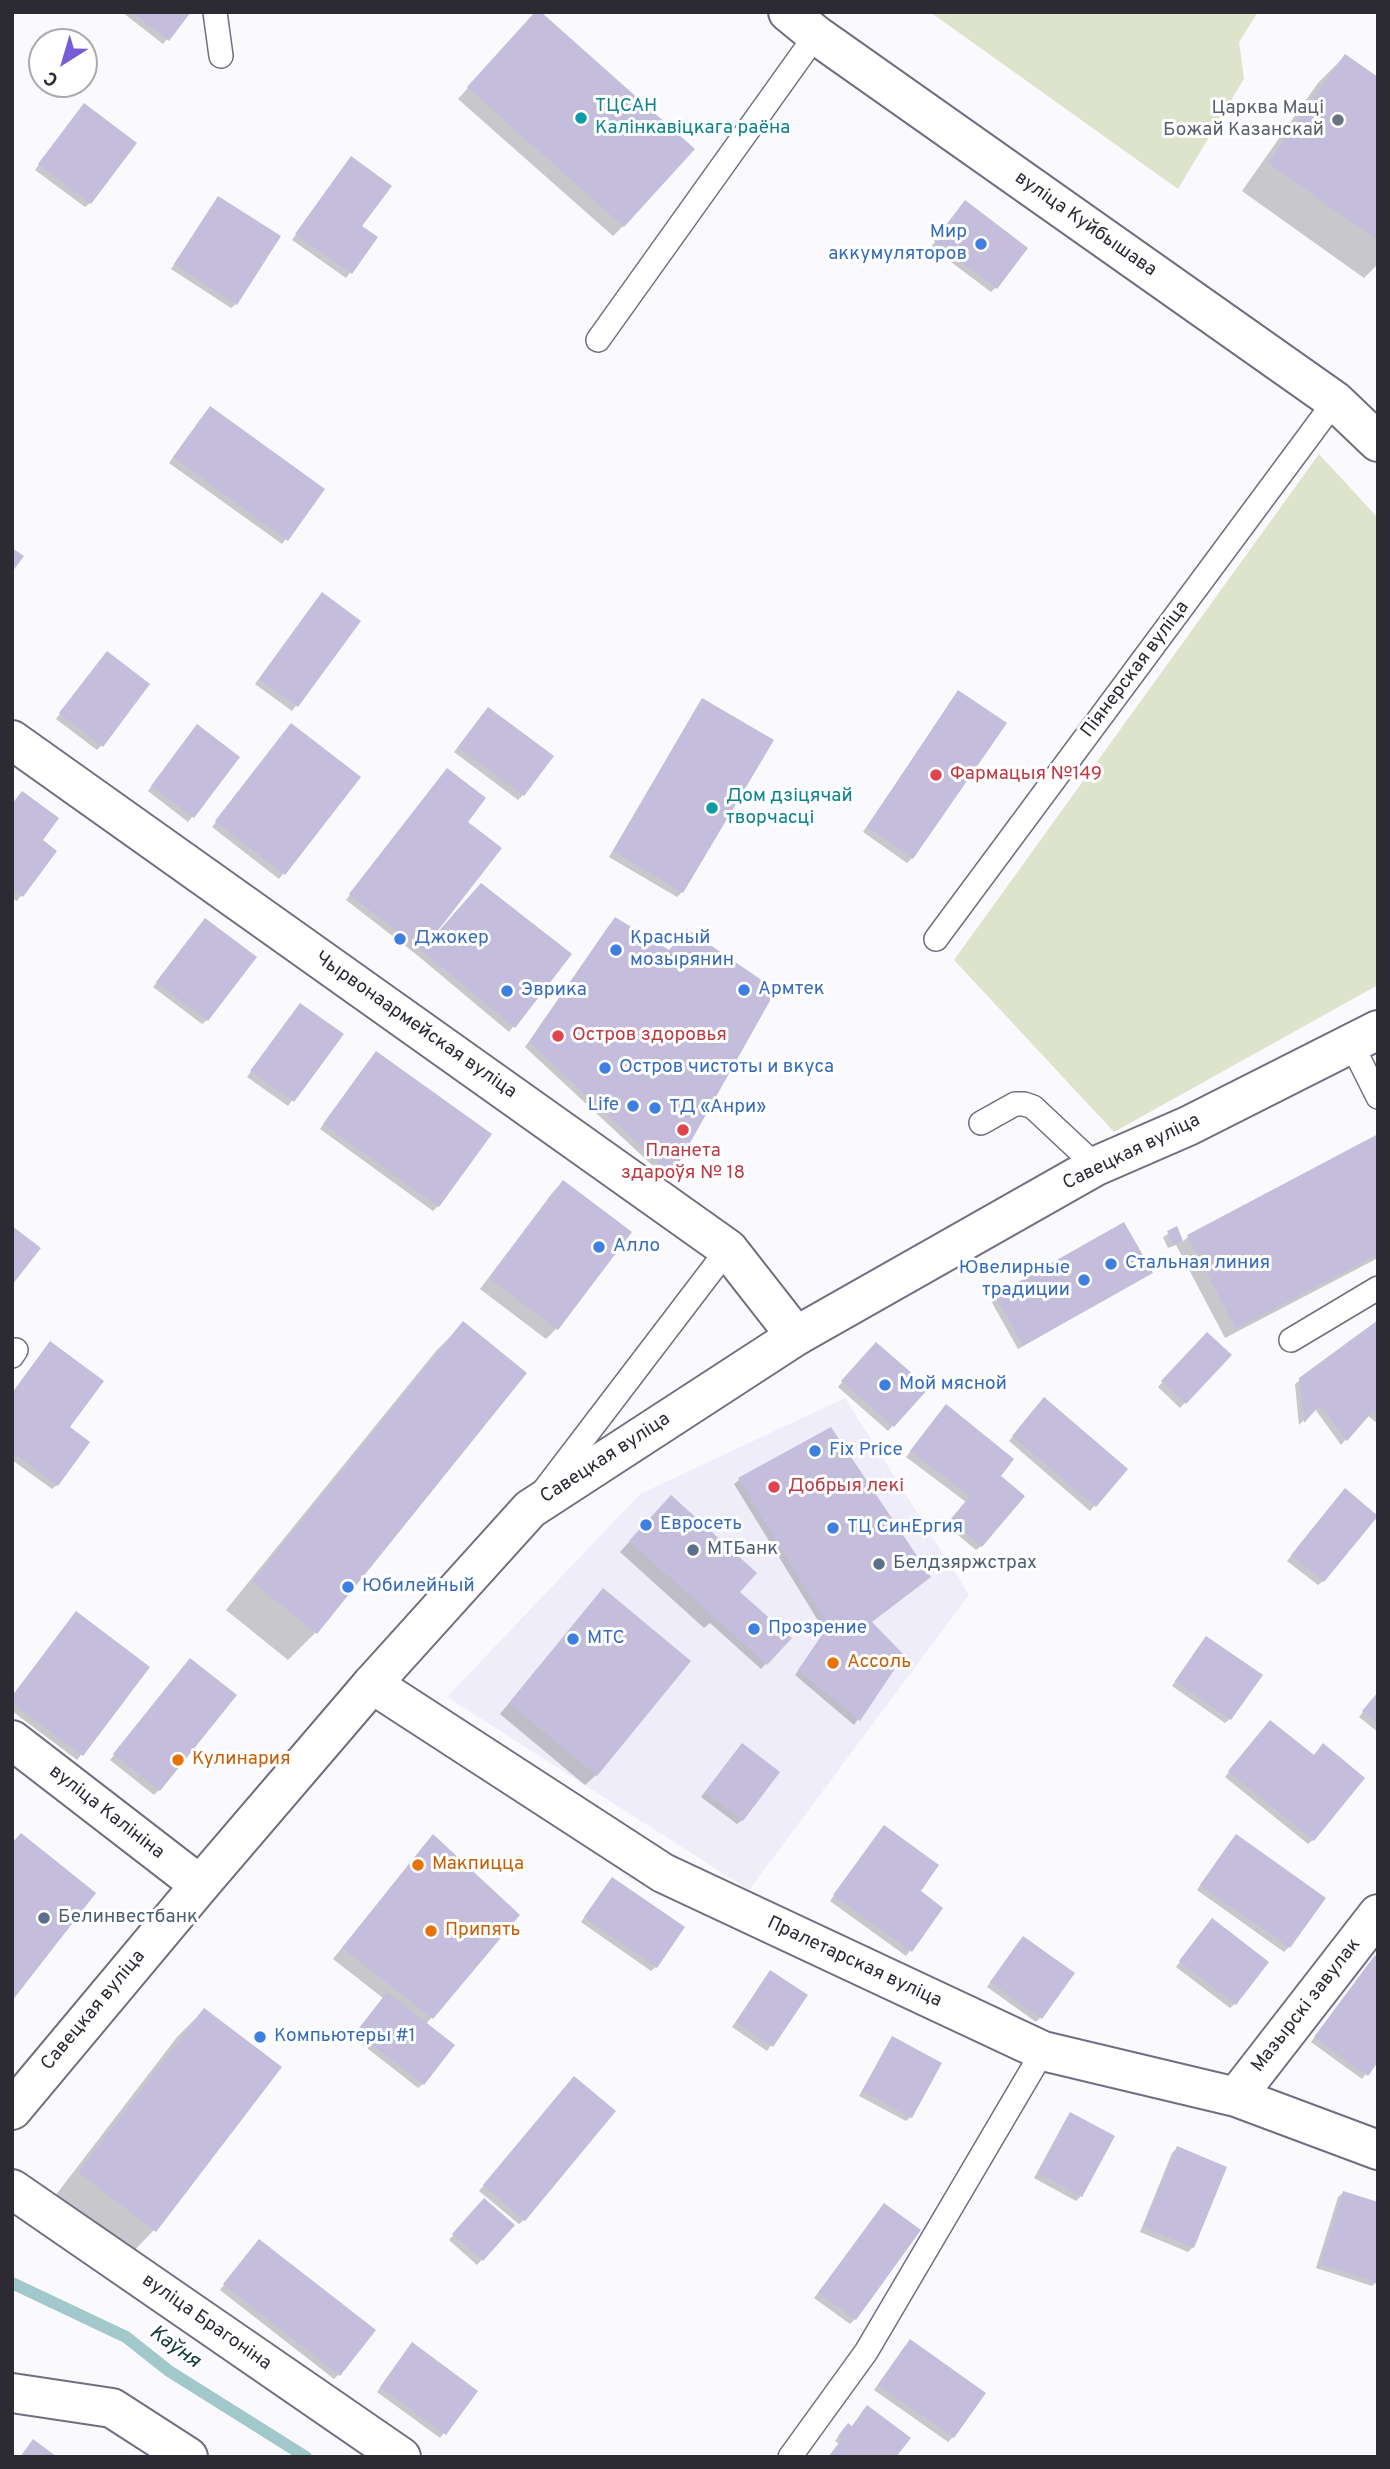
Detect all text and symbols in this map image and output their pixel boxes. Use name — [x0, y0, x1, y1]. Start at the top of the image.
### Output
north arrow — [28, 28, 98, 98]
text: С — [40, 65, 64, 91]
place label: ТЦСАН Калінкавіцкага раёна — [595, 96, 790, 140]
place label: Царква Маці Божай Казанскай — [1163, 98, 1324, 142]
marker: ТЦСАН Калінкавіцкага раёна — [573, 110, 589, 126]
marker: Царква Маці Божай Казанскай — [1330, 112, 1346, 128]
street label: вуліца Куйбышава — [1010, 167, 1160, 283]
place label: Мир аккумуляторов — [828, 222, 967, 266]
marker: Мир аккумуляторов — [973, 236, 989, 252]
street label: Піянерская вуліца — [1077, 597, 1195, 743]
place label: Фармацыя №149 — [950, 764, 1102, 786]
marker: Фармацыя №149 — [928, 767, 944, 783]
place label: Дом дзіцячай творчасці — [726, 786, 853, 830]
marker: Дом дзіцячай творчасці — [704, 800, 720, 816]
place label: Джокер — [414, 928, 489, 950]
place label: Красный мозырянин — [630, 928, 734, 972]
marker: Джокер — [392, 931, 408, 947]
marker: Красный мозырянин — [608, 942, 624, 958]
street label: Чырвонаармейская вуліца — [310, 947, 520, 1105]
place label: Армтек — [758, 979, 825, 1001]
place label: Эврика — [521, 980, 587, 1002]
marker: Армтек — [736, 982, 752, 998]
marker: Эврика — [499, 983, 515, 999]
place label: Остров здоровья — [572, 1025, 727, 1047]
marker: Остров здоровья — [550, 1028, 566, 1044]
place label: Остров чистоты и вкуса — [619, 1057, 834, 1079]
marker: Остров чистоты и вкуса — [597, 1060, 613, 1076]
place label: Life — [587, 1095, 619, 1117]
place label: ТД «Анри» — [669, 1097, 766, 1119]
marker: Life — [625, 1098, 641, 1114]
marker: ТД «Анри» — [647, 1100, 663, 1116]
street label: Савецкая вуліца — [1060, 1110, 1204, 1196]
marker: Планета здароўя № 18 — [675, 1122, 691, 1138]
place label: Планета здароўя № 18 — [621, 1141, 745, 1185]
place label: Алло — [613, 1236, 660, 1258]
marker: Алло — [591, 1239, 607, 1255]
place label: Стальная линия — [1125, 1253, 1270, 1275]
marker: Стальная линия — [1103, 1256, 1119, 1272]
place label: Ювелирные традиции — [959, 1258, 1070, 1302]
marker: Ювелирные традиции — [1076, 1272, 1092, 1288]
place label: Мой мясной — [899, 1374, 1007, 1396]
marker: Мой мясной — [877, 1377, 893, 1393]
street label: Савецкая вуліца — [537, 1409, 675, 1509]
place label: Fix Price — [829, 1440, 903, 1462]
marker: Fix Price — [807, 1443, 823, 1459]
place label: Добрыя лекі — [788, 1476, 904, 1498]
marker: Добрыя лекі — [766, 1479, 782, 1495]
place label: Евросеть — [660, 1514, 742, 1536]
marker: Евросеть — [638, 1517, 654, 1533]
place label: ТЦ СинЕргия — [847, 1517, 963, 1539]
marker: ТЦ СинЕргия — [825, 1520, 841, 1536]
place label: МТБанк — [707, 1539, 778, 1561]
marker: МТБанк — [685, 1542, 701, 1558]
place label: Белдзяржстрах — [893, 1553, 1037, 1575]
marker: Белдзяржстрах — [871, 1556, 887, 1572]
place label: Юбилейный — [362, 1576, 475, 1598]
marker: Юбилейный — [340, 1579, 356, 1595]
place label: Прозрение — [768, 1618, 867, 1640]
marker: Прозрение — [746, 1621, 762, 1637]
place label: МТС — [587, 1628, 625, 1650]
marker: МТС — [565, 1631, 581, 1647]
place label: Ассоль — [847, 1652, 911, 1674]
marker: Ассоль — [825, 1655, 841, 1671]
place label: Кулинария — [192, 1749, 291, 1771]
marker: Кулинария — [170, 1752, 186, 1768]
street label: вуліца Калініна — [44, 1761, 168, 1865]
place label: Макпицца — [432, 1854, 524, 1876]
marker: Макпицца — [410, 1857, 426, 1873]
place label: Белинвестбанк — [58, 1907, 198, 1929]
marker: Белинвестбанк — [36, 1910, 52, 1926]
street label: Пралетарская вуліца — [763, 1912, 945, 2014]
place label: Припять — [445, 1920, 521, 1942]
marker: Припять — [423, 1923, 439, 1939]
street label: Мазырскі завулак — [1248, 1934, 1366, 2078]
street label: Савецкая вуліца — [37, 1946, 151, 2076]
place label: Компьютеры #1 — [274, 2026, 416, 2048]
marker: Компьютеры #1 — [252, 2029, 268, 2045]
street label: вуліца Брагоніна — [137, 2270, 275, 2376]
water label: Каўня — [143, 2321, 205, 2375]

